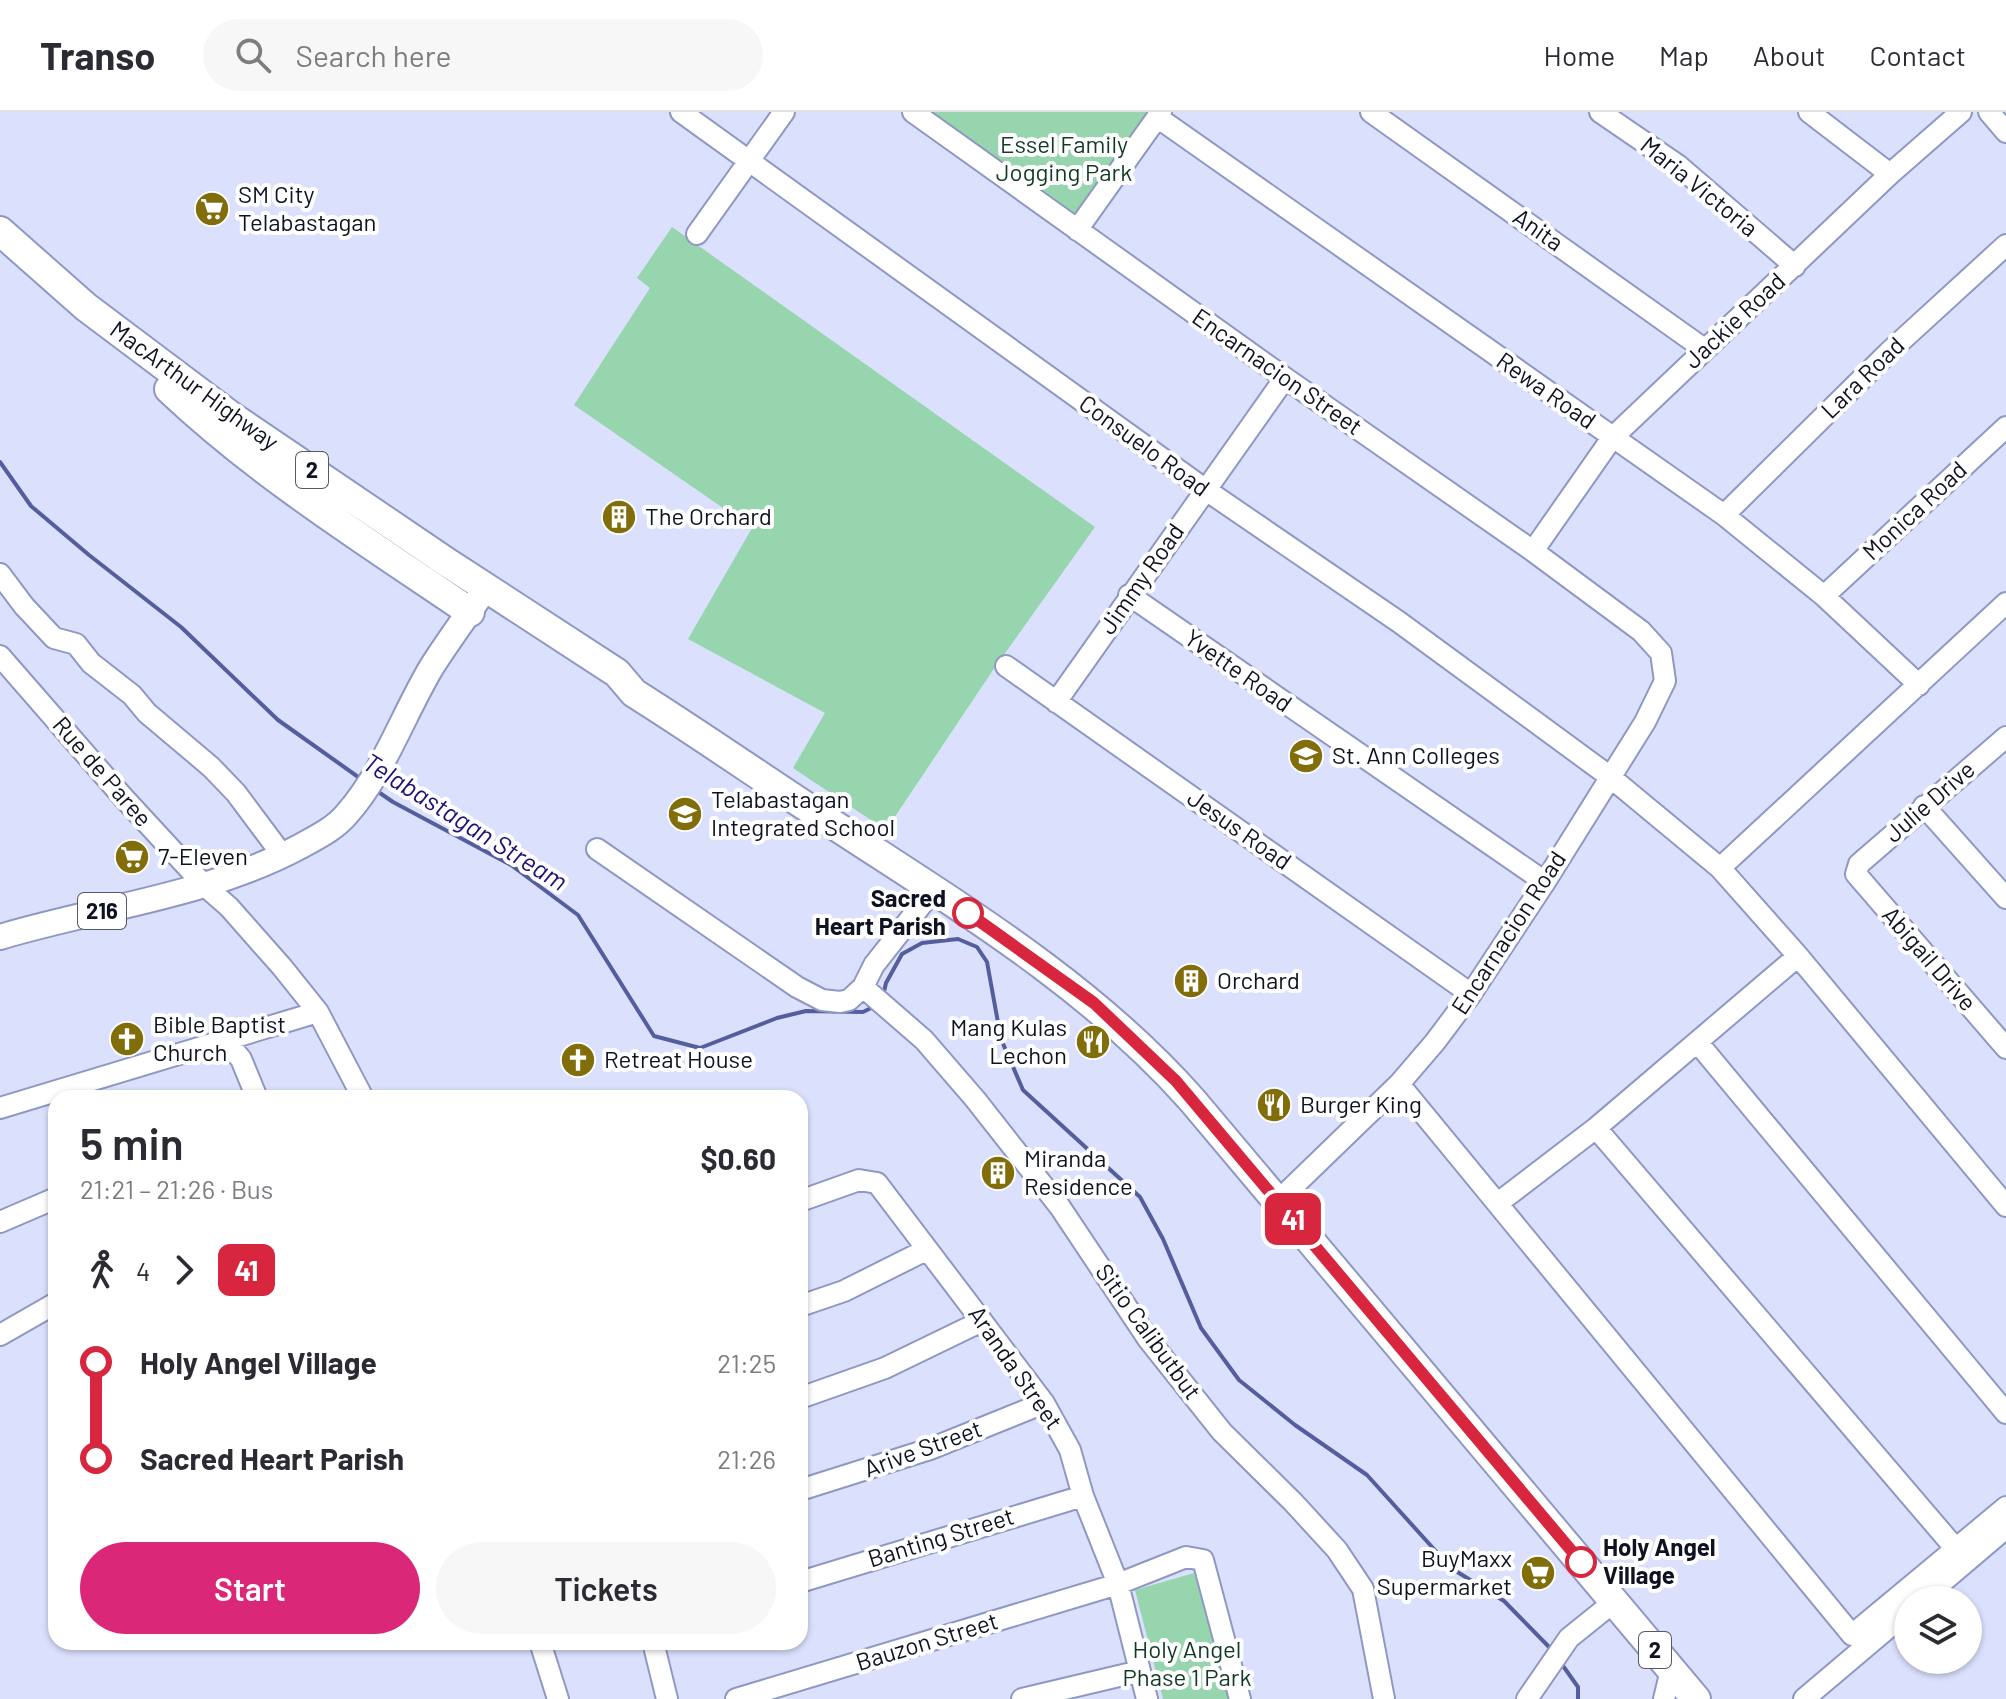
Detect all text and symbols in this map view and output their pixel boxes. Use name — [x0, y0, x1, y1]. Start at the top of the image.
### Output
search box — [203, 19, 763, 91]
text: Transo — [40, 32, 155, 78]
icon: search — [231, 33, 275, 77]
text: Search here — [295, 37, 451, 73]
text: Home — [1544, 38, 1615, 72]
text: Map — [1659, 38, 1709, 72]
text: About — [1753, 38, 1825, 72]
text: Contact — [1869, 38, 1966, 72]
park label: Essel Family Jogging Park — [996, 129, 1132, 186]
street label: Maria Victoria — [1635, 130, 1765, 242]
place label: SM City Telabastagan — [238, 179, 376, 236]
supermarket icon: SM City Telabastagan — [193, 190, 231, 228]
street label: Anita — [1508, 201, 1570, 256]
street label: Jackie Road — [1677, 266, 1790, 374]
street label: Encarnacion Street — [1187, 301, 1368, 440]
street label: MacArthur Highway — [105, 314, 285, 456]
street label: Lara Road — [1814, 330, 1910, 424]
street label: Rewa Road — [1492, 345, 1602, 434]
street label: Consuelo Road — [1074, 388, 1216, 502]
road number: 2 — [296, 452, 328, 488]
street label: Monica Road — [1856, 454, 1972, 565]
building icon: The Orchard — [600, 498, 638, 536]
place label: The Orchard — [645, 501, 772, 530]
street label: Jimmy Road — [1092, 517, 1189, 639]
street label: Yvette Road — [1180, 622, 1298, 717]
street label: Rue de Paree — [47, 710, 159, 832]
school or university icon: St. Ann Colleges — [1287, 737, 1325, 775]
place label: St. Ann Colleges — [1332, 740, 1500, 769]
water label: Telabastagan Stream — [358, 745, 574, 896]
street label: Julie Drive — [1878, 754, 1980, 848]
street label: Jesus Road — [1182, 782, 1297, 875]
place label: Telabastagan Integrated School — [711, 784, 895, 841]
school or university icon: Telabastagan Integrated School — [666, 795, 704, 833]
supermarket icon: 7-Eleven — [113, 838, 151, 876]
place label: 7-Eleven — [158, 841, 248, 870]
street label: Encarnacion Road — [1444, 845, 1571, 1019]
place label: Sacred Heart Parish — [815, 883, 946, 940]
road number: 216 — [78, 893, 126, 929]
marker: Sacred Heart Parish — [953, 898, 983, 928]
street label: Abigail Drive — [1877, 900, 1983, 1016]
building icon: Orchard — [1172, 962, 1210, 1000]
place label: Orchard — [1217, 965, 1300, 994]
place label: Bible Baptist Church — [153, 1009, 286, 1066]
place label: Mang Kulas Lechon — [950, 1012, 1067, 1069]
church icon: Bible Baptist Church — [108, 1020, 146, 1058]
restaurant icon: Mang Kulas Lechon — [1074, 1023, 1112, 1061]
church icon: Retreat House — [559, 1041, 597, 1079]
place label: Retreat House — [604, 1044, 753, 1073]
restaurant icon: Burger King — [1255, 1086, 1293, 1124]
place label: Burger King — [1300, 1089, 1422, 1118]
text: 5 min — [80, 1116, 184, 1169]
text: $0.60 — [700, 1140, 776, 1176]
place label: Miranda Residence — [1024, 1143, 1133, 1200]
building icon: Miranda Residence — [979, 1154, 1017, 1192]
text: 21:21 – 21:26 · Bus — [80, 1173, 273, 1204]
line badge: 41 — [1257, 1193, 1329, 1245]
text: 41 — [1281, 1202, 1305, 1236]
icon: walk — [80, 1248, 124, 1292]
icon: forward — [162, 1248, 206, 1292]
text: 41 — [234, 1253, 259, 1287]
text: 4 — [136, 1255, 150, 1286]
street label: Sitio Calibutbut — [1090, 1258, 1208, 1405]
street label: Aranda Street — [963, 1300, 1069, 1434]
text: Holy Angel Village — [140, 1344, 377, 1380]
text: 21:25 — [717, 1347, 776, 1378]
street label: Arive Street — [859, 1413, 985, 1482]
text: Sacred Heart Parish — [140, 1440, 404, 1476]
text: 21:26 — [717, 1443, 776, 1474]
street label: Banting Street — [864, 1501, 1017, 1573]
place label: Holy Angel Village — [1603, 1532, 1716, 1589]
button: Start — [80, 1542, 420, 1634]
button: Tickets — [436, 1542, 776, 1634]
place label: BuyMaxx Supermarket — [1377, 1543, 1512, 1600]
marker: Holy Angel Village — [1566, 1547, 1596, 1577]
supermarket icon: BuyMaxx Supermarket — [1519, 1554, 1557, 1592]
map controls — [1894, 1586, 1982, 1674]
button: layers — [1894, 1586, 1982, 1674]
street label: Bauzon Street — [852, 1605, 1001, 1676]
road number: 2 — [1639, 1632, 1671, 1668]
park label: Holy Angel Phase 1 Park — [1123, 1634, 1251, 1691]

